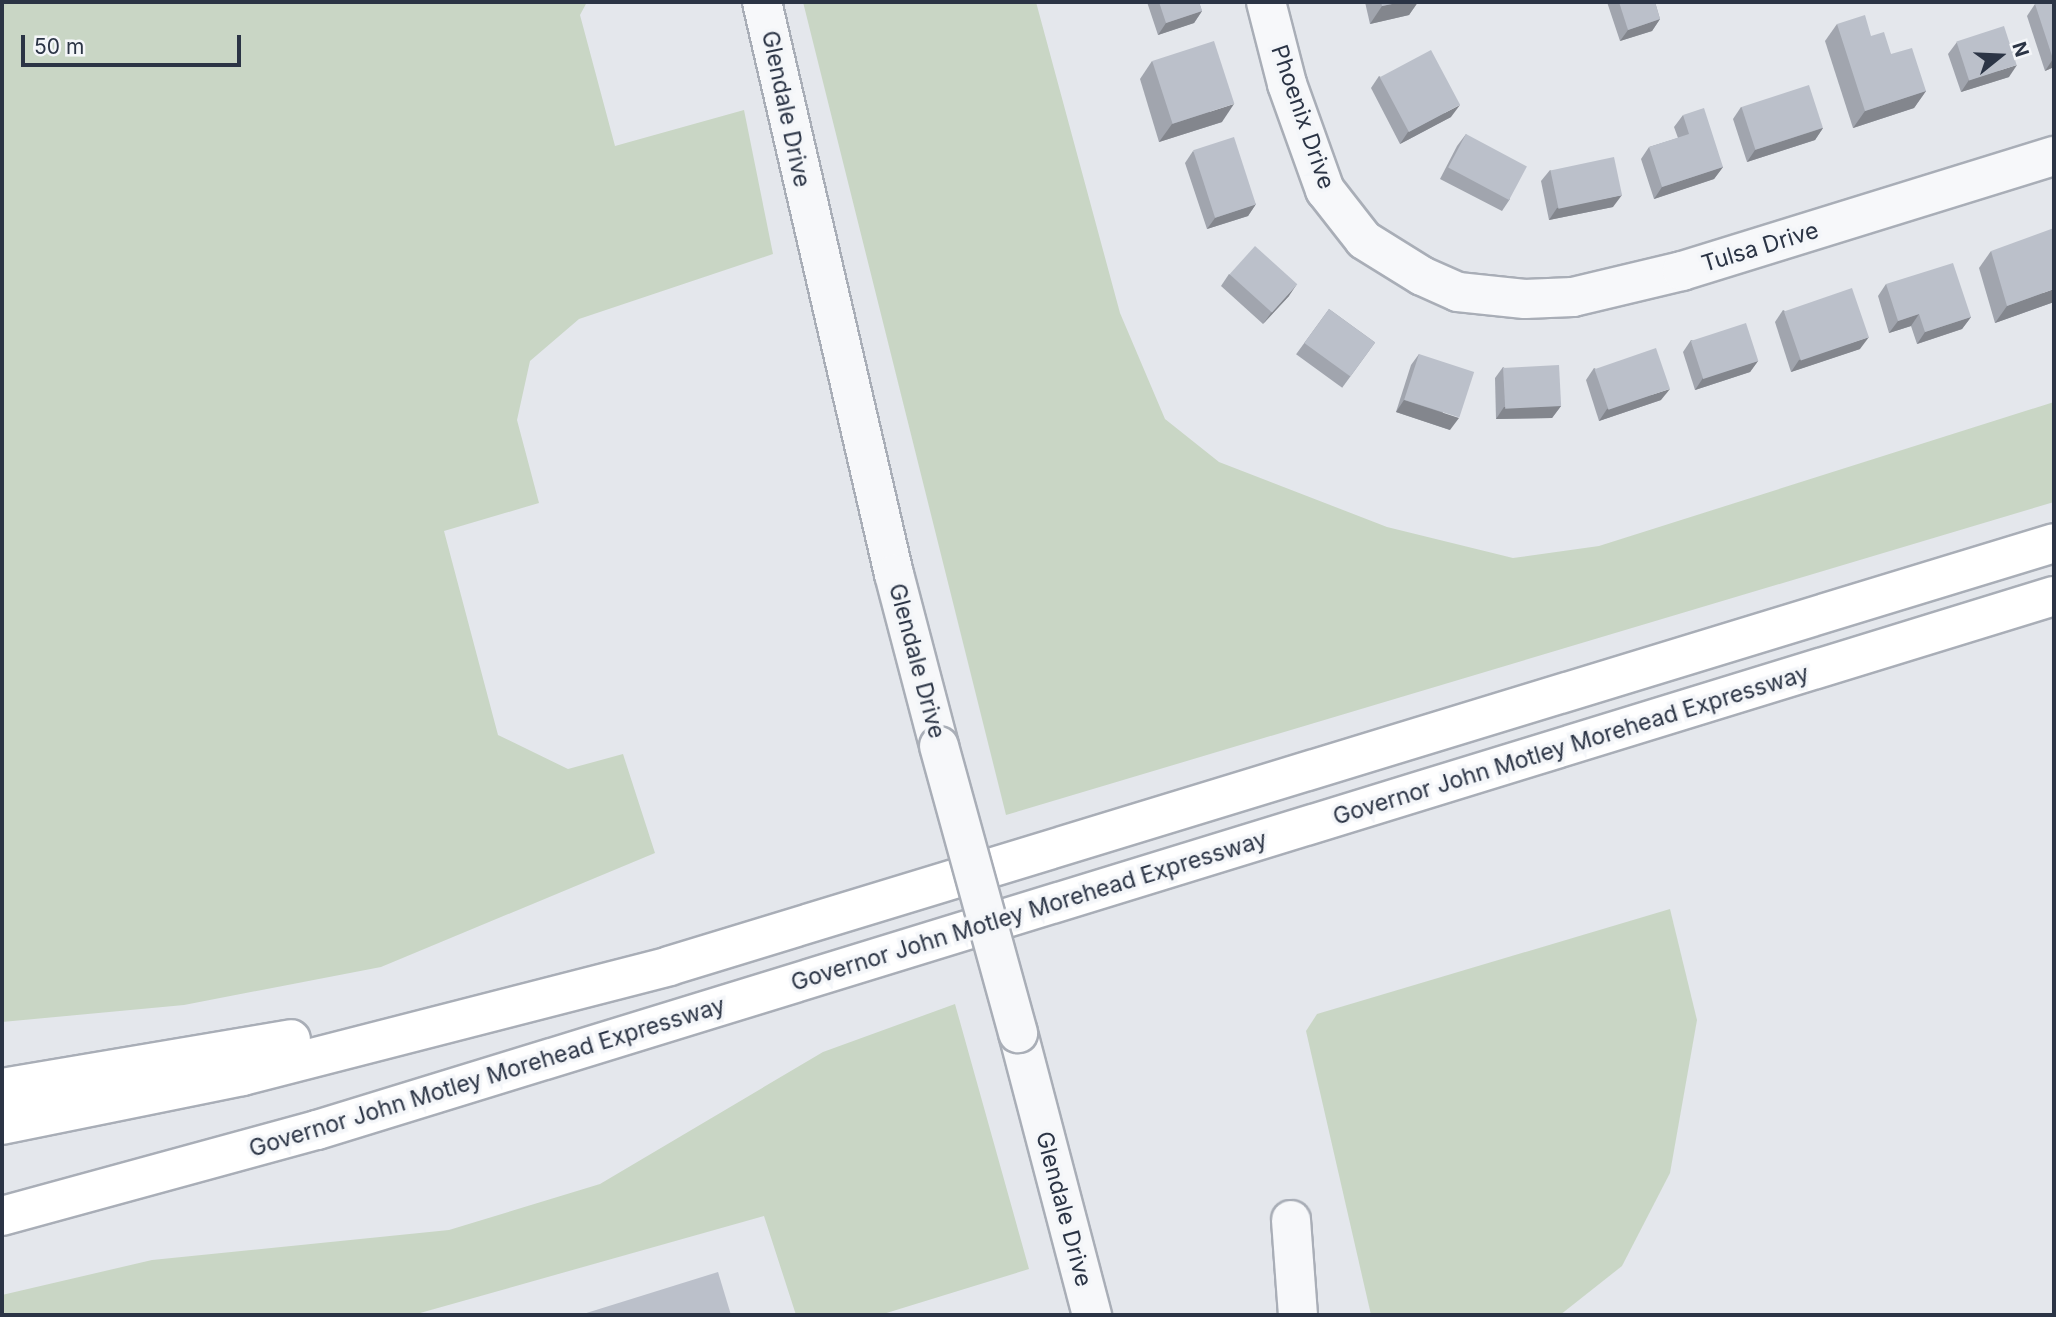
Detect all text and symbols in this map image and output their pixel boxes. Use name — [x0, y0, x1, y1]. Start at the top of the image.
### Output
scale bar — [24, 21, 245, 65]
north arrow — [1965, 21, 2035, 91]
street label: Glendale Drive — [756, 28, 816, 190]
text: 50 m — [34, 34, 84, 59]
text: N — [2007, 39, 2034, 60]
street label: Phoenix Drive — [1265, 41, 1341, 193]
street label: Tulsa Drive — [1698, 216, 1822, 278]
street label: Glendale Drive — [883, 581, 951, 741]
street label: Governor John Motley Morehead Expressway — [1330, 659, 1812, 831]
street label: Governor John Motley Morehead Expressway — [788, 825, 1270, 997]
street label: Governor John Motley Morehead Expressway — [246, 991, 728, 1163]
street label: Glendale Drive — [1030, 1129, 1098, 1289]

